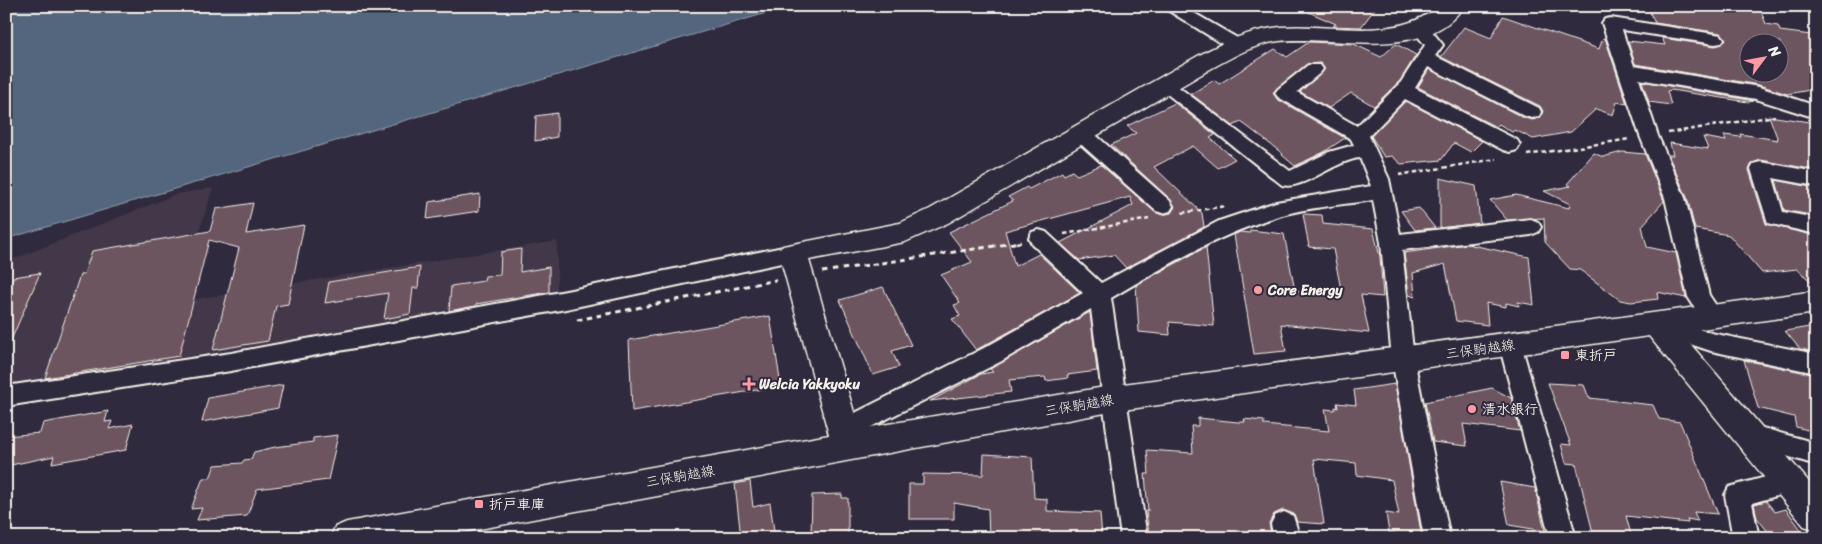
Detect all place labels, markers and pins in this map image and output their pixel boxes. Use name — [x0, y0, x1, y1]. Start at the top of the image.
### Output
place label: Core Energy — [1267, 278, 1343, 303]
marker: Core Energy — [1252, 284, 1264, 296]
place label: 東折戸 — [1575, 343, 1617, 368]
marker: 東折戸 — [1559, 349, 1571, 361]
place label: Welcia Yakkyoku — [759, 372, 860, 397]
marker: Welcia Yakkyoku — [743, 378, 755, 390]
place label: 清水銀行 — [1482, 397, 1538, 422]
marker: 清水銀行 — [1466, 403, 1478, 415]
place label: 折戸車庫 — [489, 492, 545, 517]
marker: 折戸車庫 — [473, 498, 485, 510]

